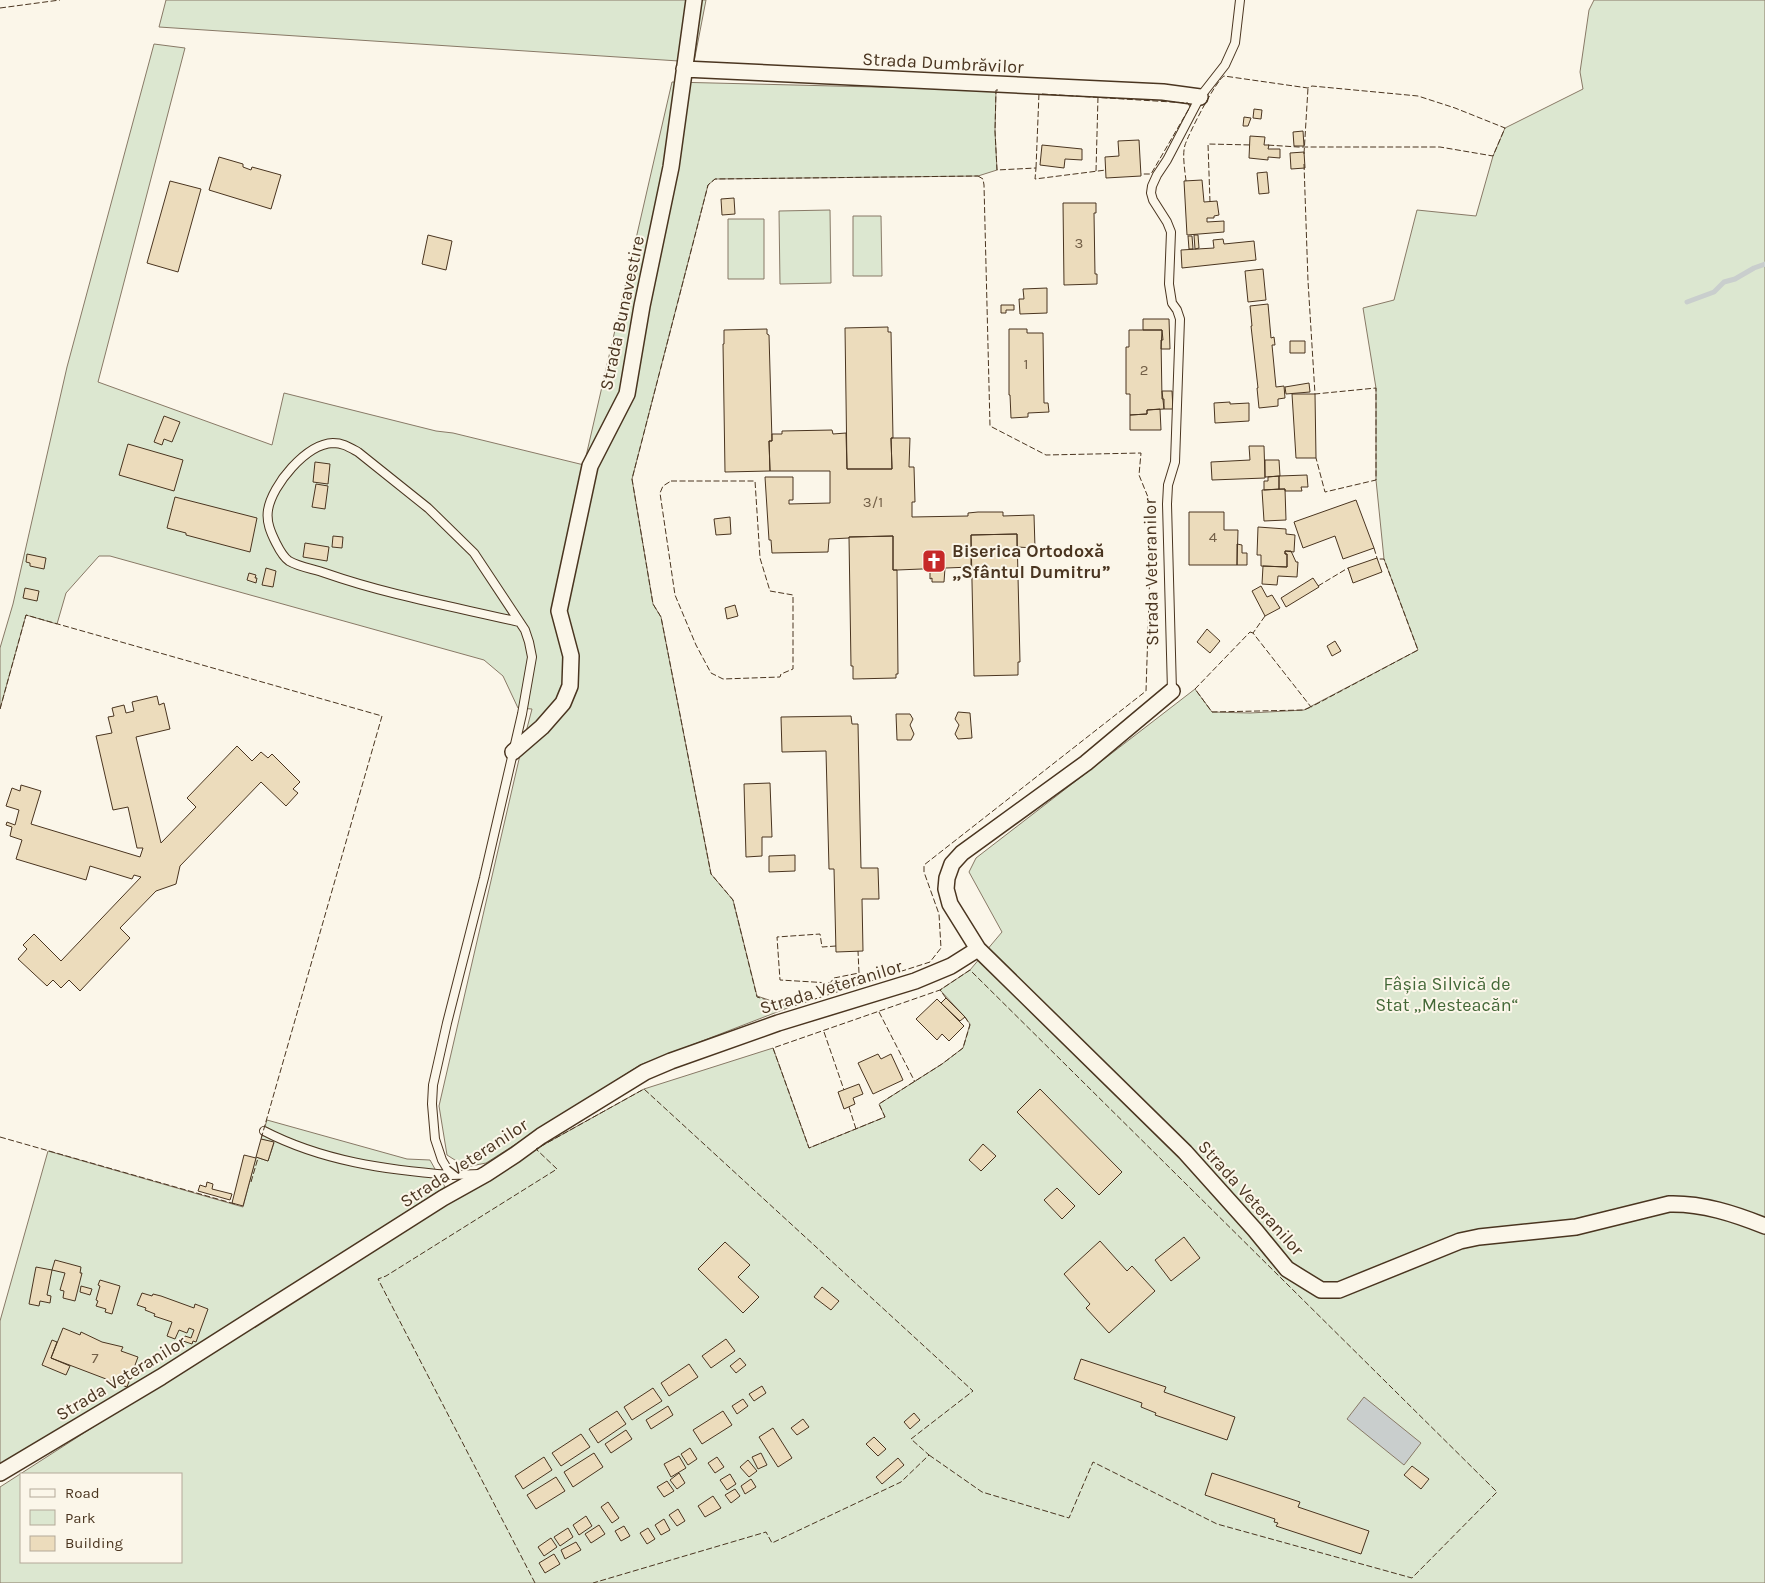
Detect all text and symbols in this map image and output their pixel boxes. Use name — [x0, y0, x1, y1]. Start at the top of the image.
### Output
street label: Strada Dumbrăvilor — [862, 48, 1025, 78]
street label: Strada Bunavestire — [595, 234, 649, 392]
house number: 3 — [1075, 234, 1083, 252]
house number: 1 — [1024, 355, 1028, 373]
house number: 2 — [1140, 361, 1148, 379]
house number: 3/1 — [863, 493, 883, 511]
street label: Strada Veteranilor — [1139, 497, 1163, 646]
house number: 4 — [1209, 528, 1218, 546]
place label: Biserica Ortodoxă „Sfântul Dumitru” — [952, 540, 1110, 583]
church icon: Biserica Ortodoxă „Sfântul Dumitru” — [921, 548, 947, 574]
street label: Strada Veteranilor — [757, 955, 905, 1019]
park label: Fâșia Silvică de Stat „Mesteacăn“ — [1375, 973, 1519, 1016]
street label: Strada Veteranilor — [396, 1113, 532, 1212]
street label: Strada Veteranilor — [1193, 1136, 1309, 1261]
street label: Strada Veteranilor — [52, 1330, 190, 1425]
house number: 7 — [91, 1349, 99, 1367]
legend — [20, 1473, 182, 1563]
text: Road — [65, 1484, 100, 1502]
text: Park — [65, 1509, 95, 1527]
text: Building — [65, 1534, 123, 1552]

